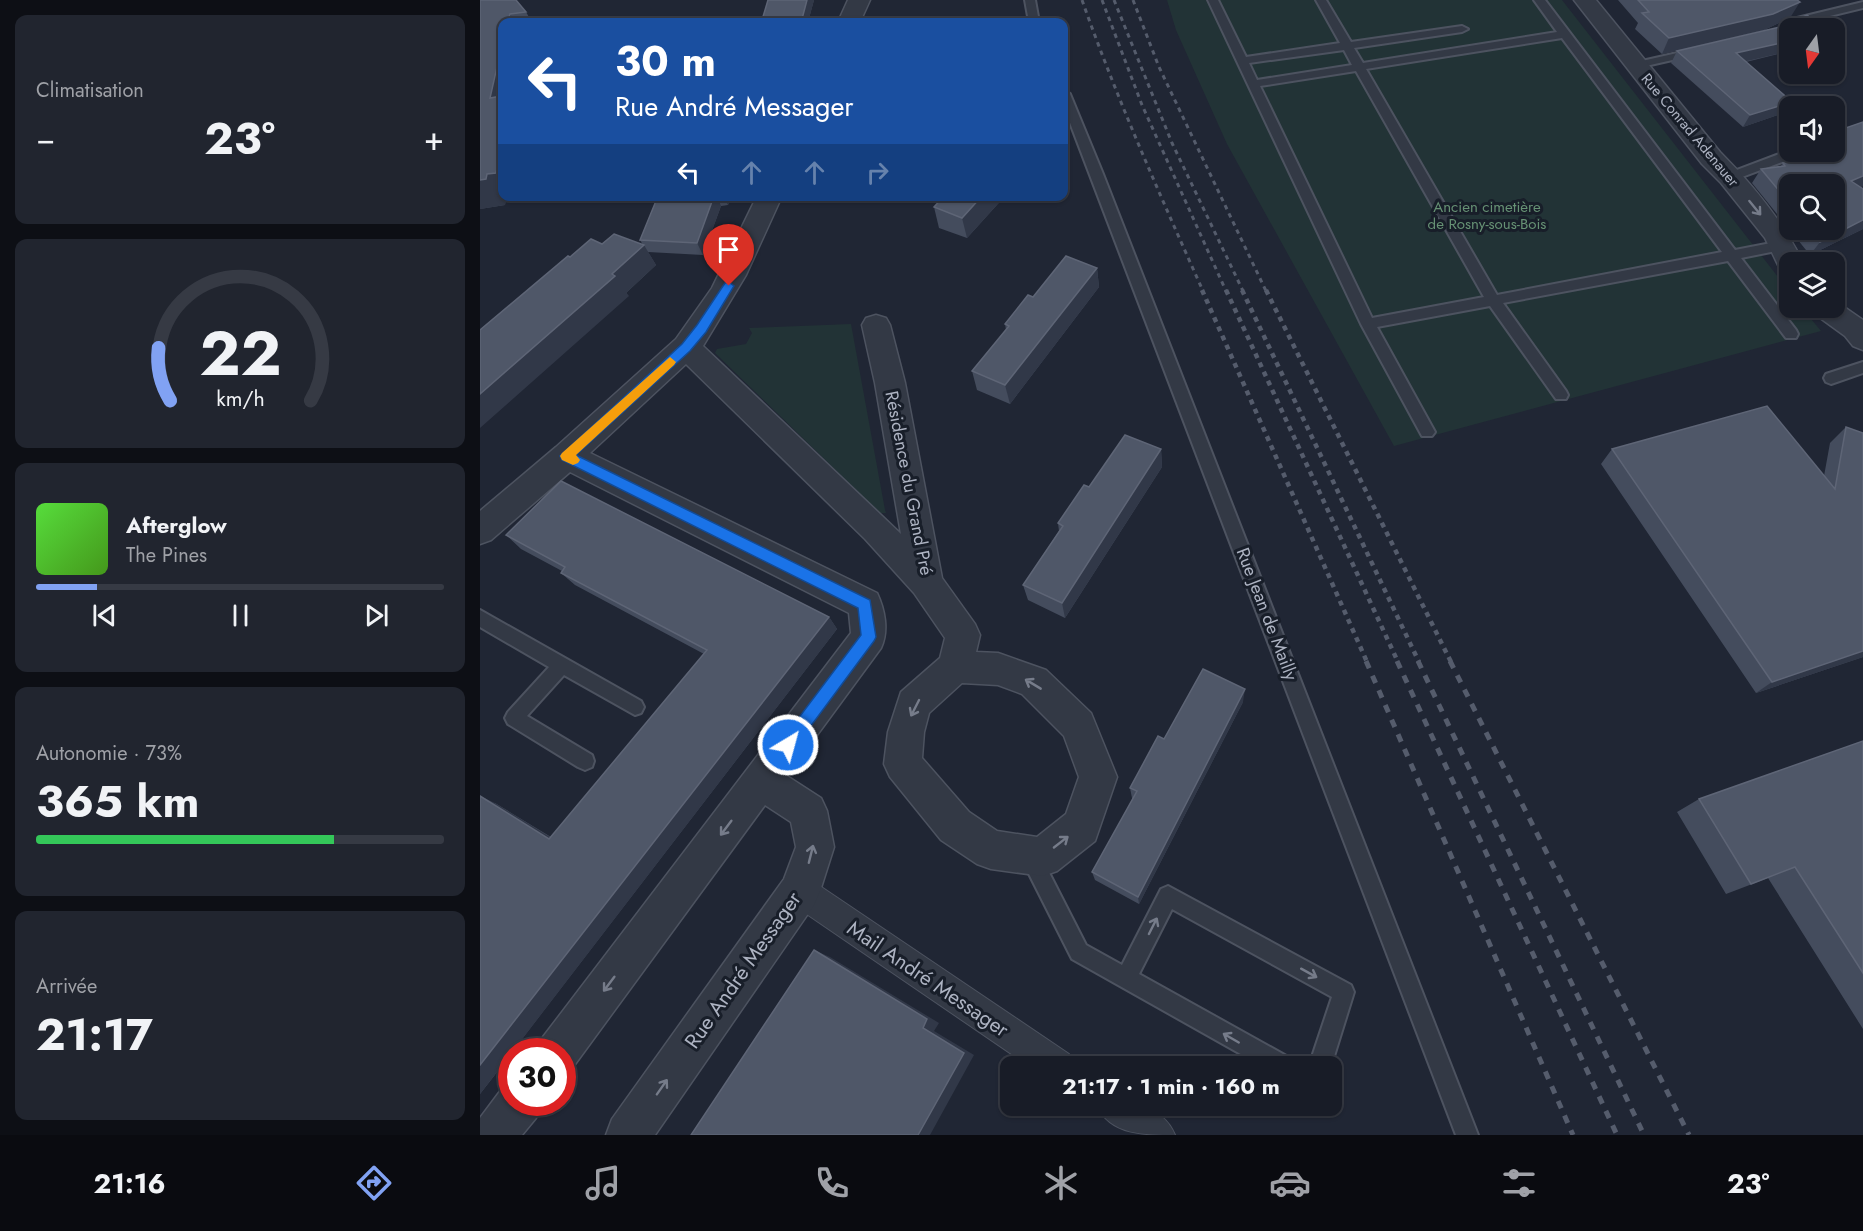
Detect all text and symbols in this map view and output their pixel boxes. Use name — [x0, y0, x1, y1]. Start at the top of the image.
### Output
north arrow — [1779, 18, 1845, 84]
map controls — [1779, 18, 1845, 318]
text: 30 m — [615, 31, 716, 92]
icon: left — [516, 42, 594, 120]
street label: Rue Conrad Adenauer — [1636, 68, 1745, 192]
text: Climatisation — [36, 76, 144, 105]
text: Rue André Messager — [615, 87, 854, 126]
button: sound — [1779, 96, 1845, 162]
text: 23° — [204, 106, 275, 171]
text: − — [36, 115, 55, 162]
text: + — [424, 115, 444, 162]
icon: left — [672, 156, 705, 189]
icon: ahead — [735, 156, 768, 189]
icon: ahead — [798, 156, 831, 189]
icon: right — [861, 156, 894, 189]
button: search — [1779, 174, 1845, 240]
park label: Ancien cimetière de Rosny-sous-Bois — [1428, 196, 1546, 235]
one-way arrow — [1748, 199, 1761, 215]
pin — [703, 224, 754, 286]
icon: arrive — [712, 233, 745, 266]
button: layers — [1779, 252, 1845, 318]
text: 22 — [199, 308, 281, 398]
text: km/h — [216, 383, 264, 414]
street label: Résidence du Grand Pré — [878, 389, 940, 577]
text: Afterglow — [126, 509, 227, 541]
text: The Pines — [126, 541, 207, 570]
street label: Rue Jean de Mailly — [1230, 544, 1304, 684]
icon: previous — [88, 599, 121, 632]
icon: pause — [224, 599, 257, 632]
icon: next — [360, 599, 393, 632]
one-way arrow — [1024, 678, 1041, 690]
one-way arrow — [908, 699, 920, 717]
position arrow — [756, 713, 820, 777]
text: Autonomie · 73% — [36, 739, 182, 768]
text: 365 km — [36, 769, 199, 834]
one-way arrow — [719, 819, 732, 835]
one-way arrow — [1053, 836, 1069, 849]
one-way arrow — [806, 845, 818, 864]
street label: Rue André Messager — [677, 885, 809, 1055]
street label: Mail André Messager — [841, 914, 1016, 1045]
one-way arrow — [1147, 917, 1159, 935]
one-way arrow — [1300, 967, 1317, 979]
text: Arrivée — [36, 972, 97, 1001]
one-way arrow — [602, 975, 615, 991]
text: 21:17 — [36, 1002, 153, 1067]
one-way arrow — [1223, 1031, 1240, 1043]
speed limit sign: 30 — [498, 1038, 576, 1116]
text: 21:17 · 1 min · 160 m — [1062, 1070, 1280, 1102]
one-way arrow — [656, 1080, 668, 1096]
icon: directions — [353, 1162, 395, 1204]
icon: music — [582, 1162, 624, 1204]
icon: phone — [811, 1162, 853, 1204]
icon: climate — [1040, 1162, 1082, 1204]
icon: car — [1269, 1162, 1311, 1204]
icon: filters — [1498, 1162, 1540, 1204]
text: 21:16 — [94, 1164, 166, 1203]
text: 23° — [1727, 1164, 1769, 1203]

